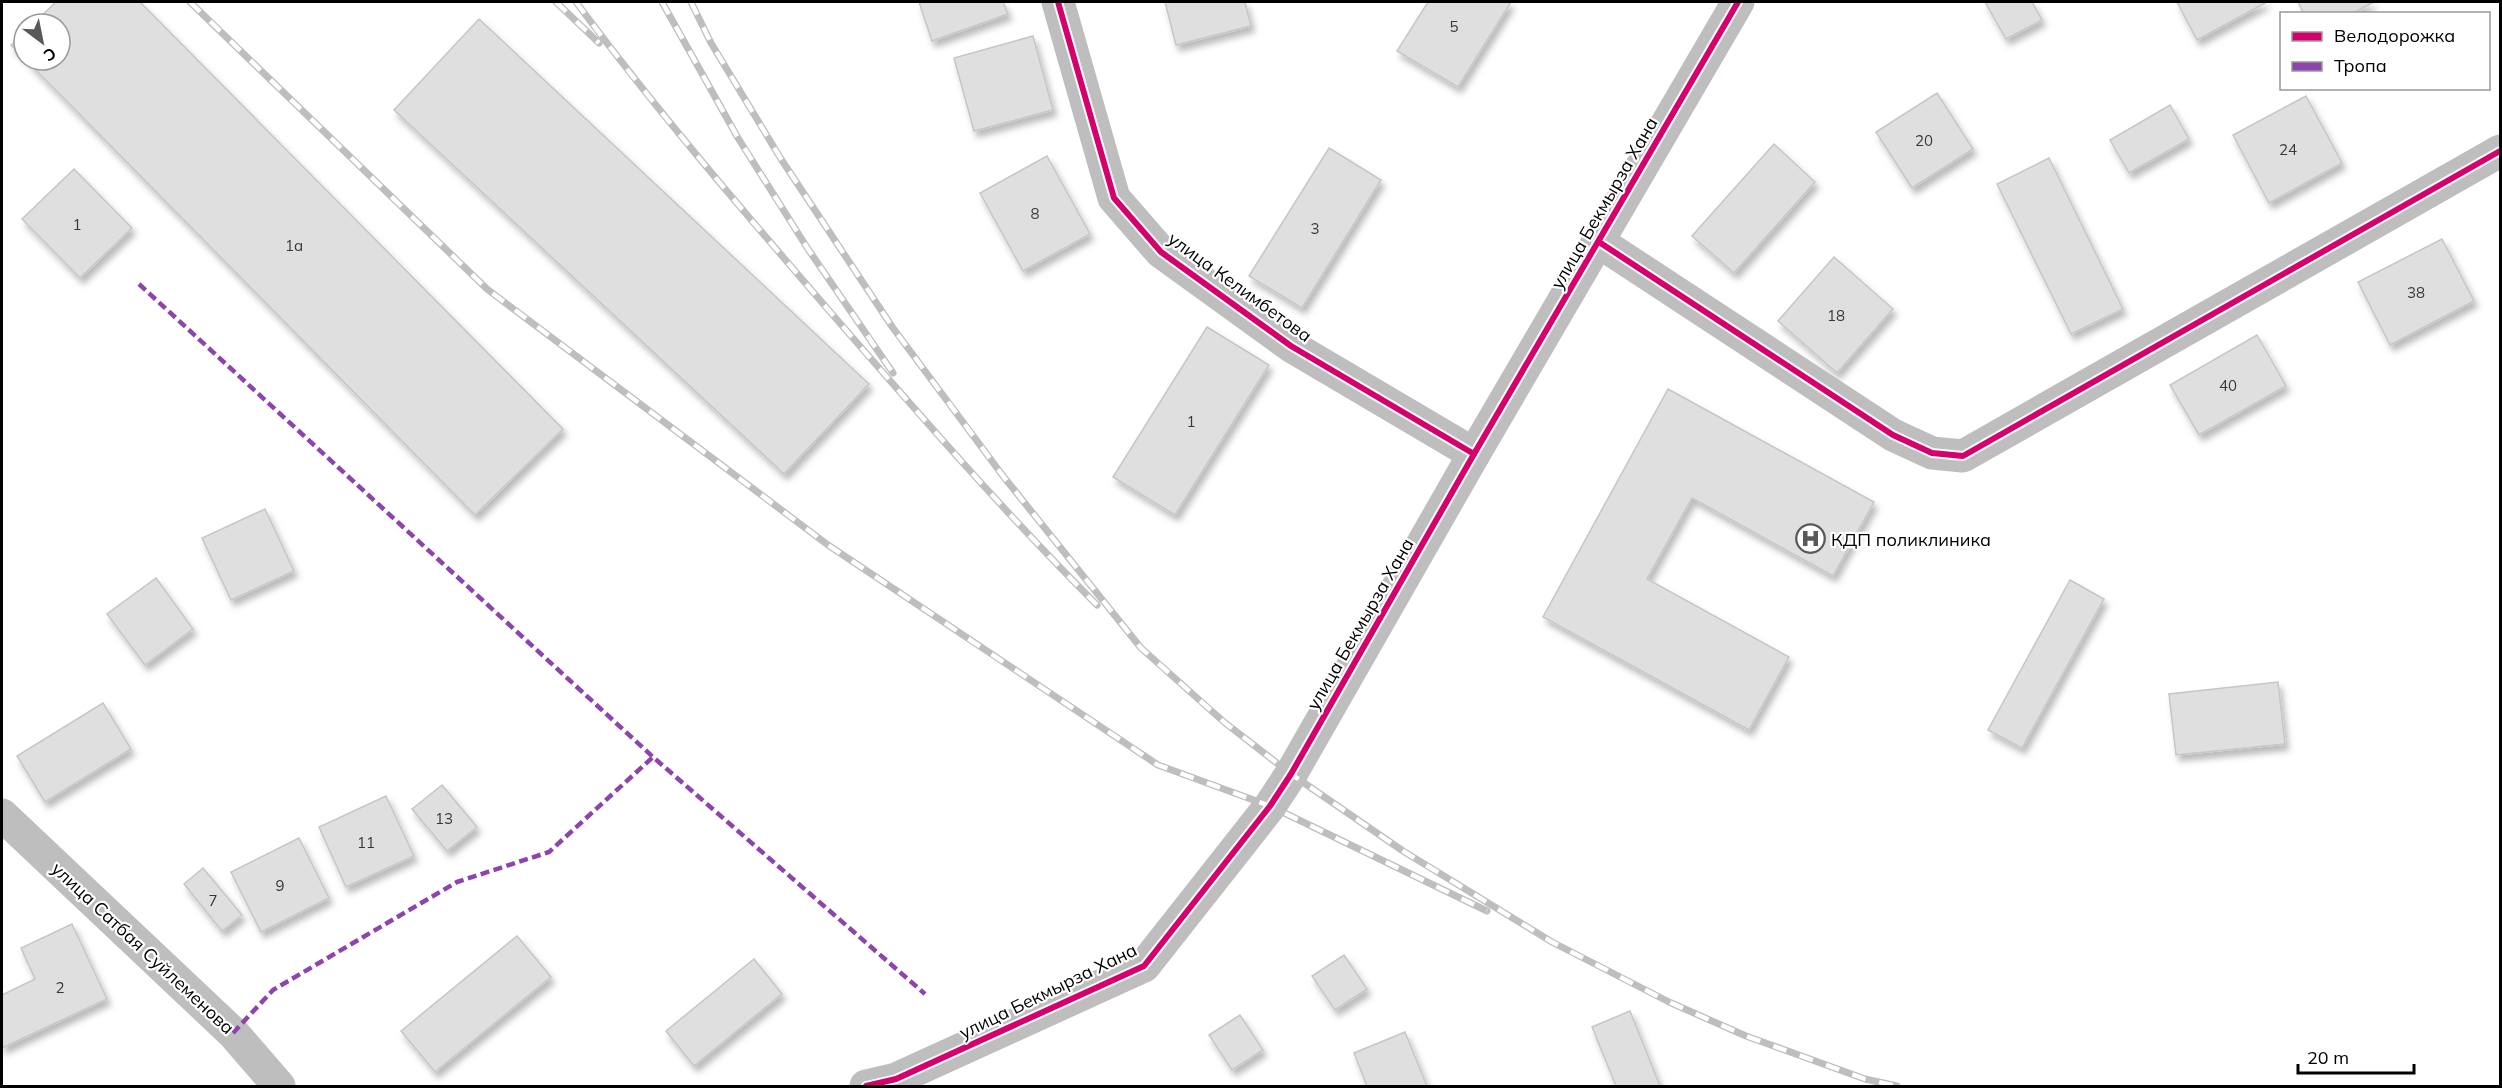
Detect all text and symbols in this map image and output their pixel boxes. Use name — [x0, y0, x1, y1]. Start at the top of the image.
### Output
north arrow — [12, 12, 72, 72]
legend — [2280, 12, 2490, 90]
house number: 5 — [1449, 17, 1459, 36]
text: Велодорожка — [2334, 24, 2455, 47]
text: С — [40, 43, 60, 66]
text: Тропа — [2334, 54, 2387, 77]
street label: улица Бекмырза Хана — [1545, 113, 1663, 293]
house number: 20 — [1915, 131, 1933, 150]
house number: 24 — [2279, 140, 2297, 159]
house number: 8 — [1030, 204, 1040, 223]
house number: 1 — [72, 215, 82, 234]
house number: 3 — [1310, 219, 1320, 238]
street label: улица Келимбетова — [1164, 227, 1316, 347]
house number: 1а — [285, 236, 303, 255]
house number: 38 — [2407, 283, 2425, 302]
house number: 18 — [1827, 306, 1845, 325]
house number: 40 — [2219, 376, 2237, 395]
house number: 1 — [1186, 412, 1196, 431]
hospital icon: КДП поликлиника — [1794, 523, 1826, 555]
place label: КДП поликлиника — [1831, 528, 1991, 551]
street label: улица Бекмырза Хана — [1301, 534, 1419, 714]
house number: 13 — [435, 809, 453, 828]
house number: 11 — [357, 833, 375, 852]
street label: улица Сатбая Суйлеменова — [47, 857, 239, 1039]
house number: 9 — [275, 876, 285, 895]
house number: 7 — [208, 891, 218, 910]
street label: улица Бекмырза Хана — [955, 938, 1141, 1044]
house number: 2 — [55, 978, 65, 997]
scale bar — [2298, 1037, 2414, 1075]
text: 20 m — [2307, 1046, 2349, 1069]

